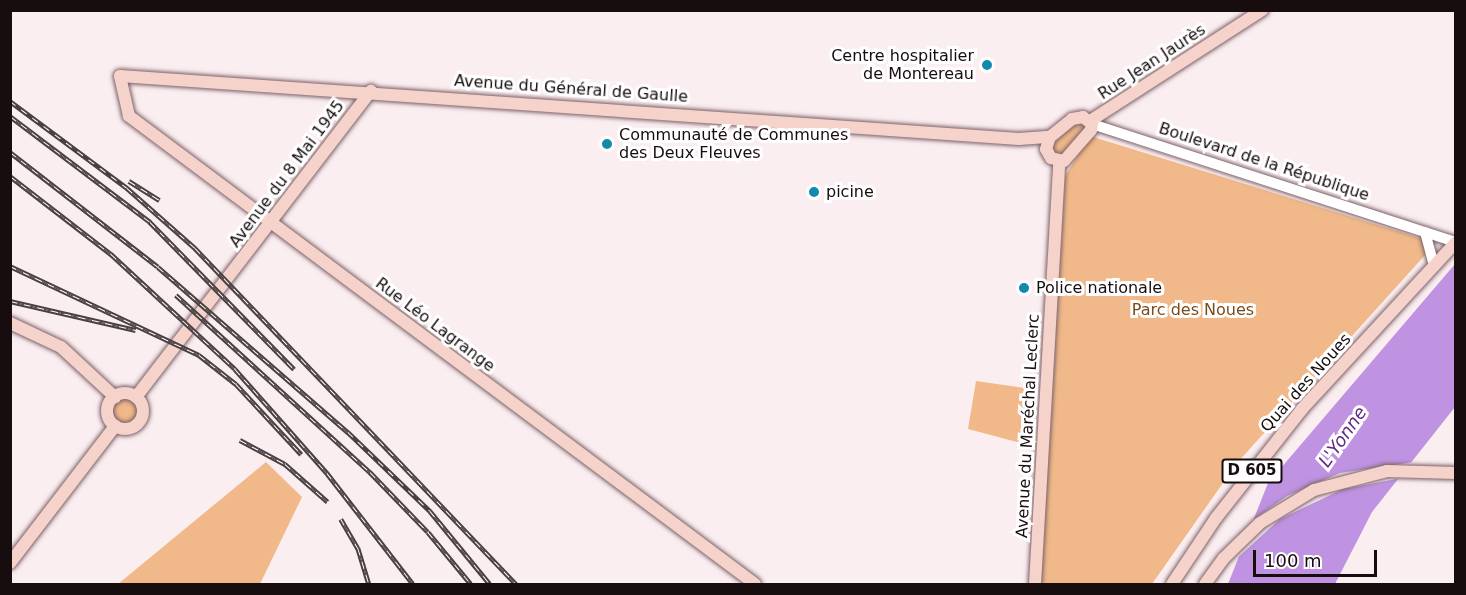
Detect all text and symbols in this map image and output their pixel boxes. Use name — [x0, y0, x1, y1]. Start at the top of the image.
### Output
street label: Rue Jean Jaurès — [1095, 20, 1209, 104]
place label: Centre hospitalier de Montereau — [831, 46, 974, 84]
marker: Centre hospitalier de Montereau — [978, 56, 996, 74]
street label: Avenue du Général de Gaulle — [454, 71, 688, 107]
street label: Avenue du 8 Mai 1945 — [225, 97, 349, 251]
street label: Boulevard de la République — [1156, 119, 1372, 205]
place label: Communauté de Communes des Deux Fleuves — [619, 125, 848, 163]
marker: Communauté de Communes des Deux Fleuves — [600, 137, 614, 151]
place label: picine — [826, 182, 874, 202]
marker: picine — [807, 185, 821, 199]
street label: Rue Léo Lagrange — [372, 274, 498, 376]
place label: Police nationale — [1036, 278, 1162, 298]
marker: Police nationale — [1017, 281, 1031, 295]
park label: Parc des Noues — [1132, 300, 1254, 320]
street label: Avenue du Maréchal Leclerc — [1013, 313, 1043, 539]
street label: Quai des Noues — [1257, 330, 1355, 436]
water label: L'Yonne — [1314, 403, 1372, 471]
road number: D 605 — [1220, 459, 1284, 483]
scale bar — [1256, 538, 1380, 576]
text: 100 m — [1264, 550, 1322, 571]

